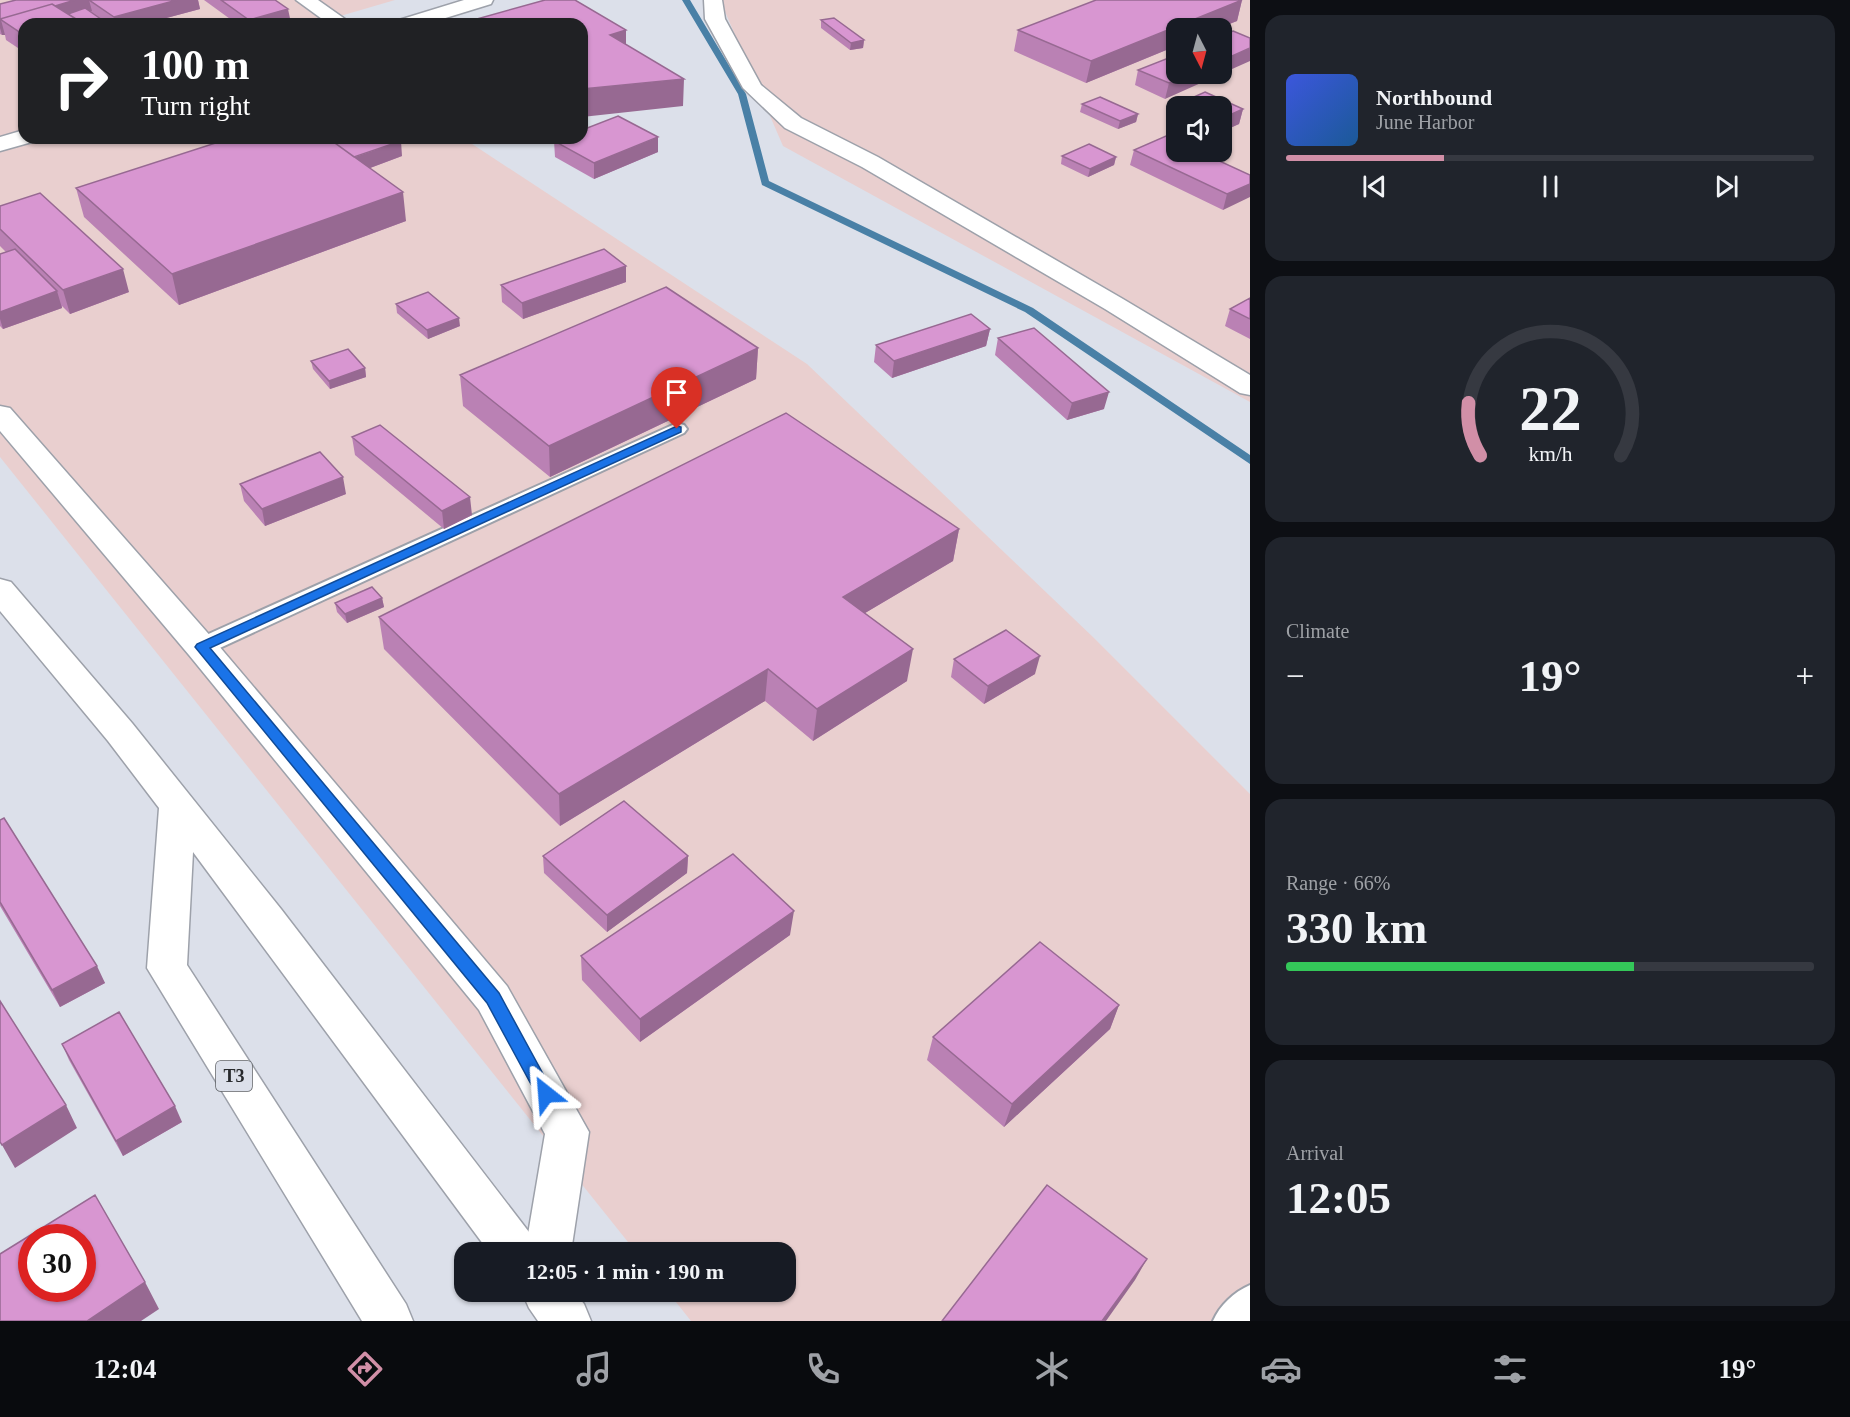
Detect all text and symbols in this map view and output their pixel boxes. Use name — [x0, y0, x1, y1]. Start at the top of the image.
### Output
north arrow — [1166, 18, 1232, 84]
map controls — [1166, 18, 1232, 162]
icon: right — [42, 42, 120, 120]
text: 100 m — [141, 42, 250, 88]
text: Northbound — [1376, 85, 1492, 110]
text: Turn right — [141, 91, 250, 121]
button: sound — [1166, 96, 1232, 162]
text: June Harbor — [1376, 111, 1474, 133]
icon: previous — [1358, 170, 1391, 203]
icon: pause — [1534, 170, 1567, 203]
icon: next — [1710, 170, 1743, 203]
pin — [651, 367, 702, 429]
text: 22 — [1519, 374, 1581, 443]
icon: arrive — [660, 376, 693, 409]
text: km/h — [1528, 443, 1572, 467]
text: Climate — [1286, 620, 1349, 642]
text: 19° — [1519, 651, 1582, 701]
text: − — [1286, 658, 1305, 694]
text: + — [1795, 658, 1814, 694]
text: Range · 66% — [1286, 872, 1390, 894]
text: 330 km — [1286, 903, 1427, 953]
road number: T3 — [216, 1061, 252, 1091]
position arrow — [514, 1062, 578, 1126]
text: Arrival — [1286, 1142, 1344, 1164]
text: 12:05 — [1286, 1173, 1391, 1223]
speed limit sign: 30 — [18, 1224, 96, 1302]
text: 12:05 · 1 min · 190 m — [526, 1259, 724, 1284]
icon: directions — [344, 1348, 386, 1390]
icon: music — [573, 1348, 615, 1390]
icon: phone — [802, 1348, 844, 1390]
icon: climate — [1031, 1348, 1073, 1390]
icon: car — [1260, 1348, 1302, 1390]
icon: filters — [1489, 1348, 1531, 1390]
text: 12:04 — [94, 1354, 157, 1384]
text: 19° — [1719, 1354, 1756, 1384]

